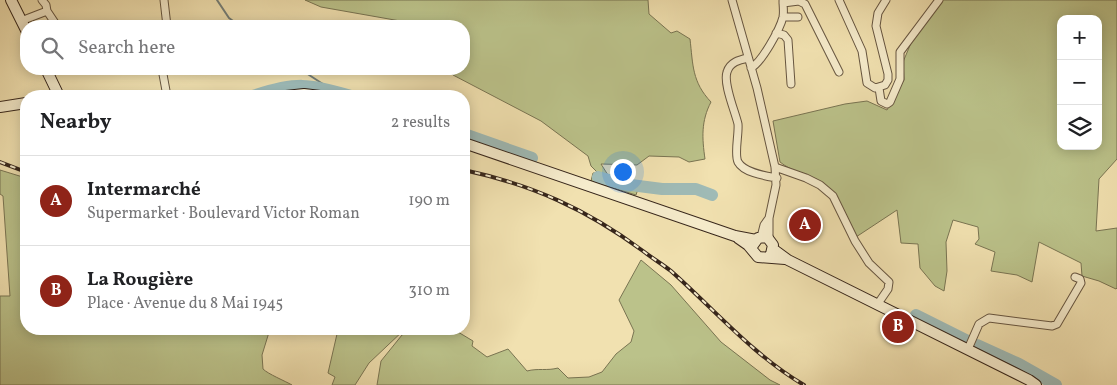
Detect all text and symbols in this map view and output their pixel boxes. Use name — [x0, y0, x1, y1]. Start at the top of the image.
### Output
map controls — [1057, 15, 1102, 150]
button: + — [1057, 15, 1102, 60]
search box — [20, 20, 470, 75]
icon: search — [38, 34, 66, 62]
text: Search here — [78, 35, 175, 61]
button: − — [1057, 60, 1102, 105]
button: layers — [1057, 105, 1102, 150]
text: Nearby — [40, 108, 111, 137]
text: 2 results — [391, 112, 450, 134]
your location — [610, 159, 636, 185]
text: Intermarché — [87, 177, 201, 203]
text: A — [50, 190, 62, 212]
text: 190 m — [408, 190, 450, 212]
text: Supermarket · Boulevard Victor Roman — [87, 203, 360, 225]
pin: A — [789, 206, 821, 244]
text: La Rougière — [87, 267, 193, 293]
text: B — [51, 280, 61, 302]
text: 310 m — [409, 280, 450, 302]
text: Place · Avenue du 8 Mai 1945 — [87, 293, 283, 315]
pin: B — [882, 308, 914, 346]

